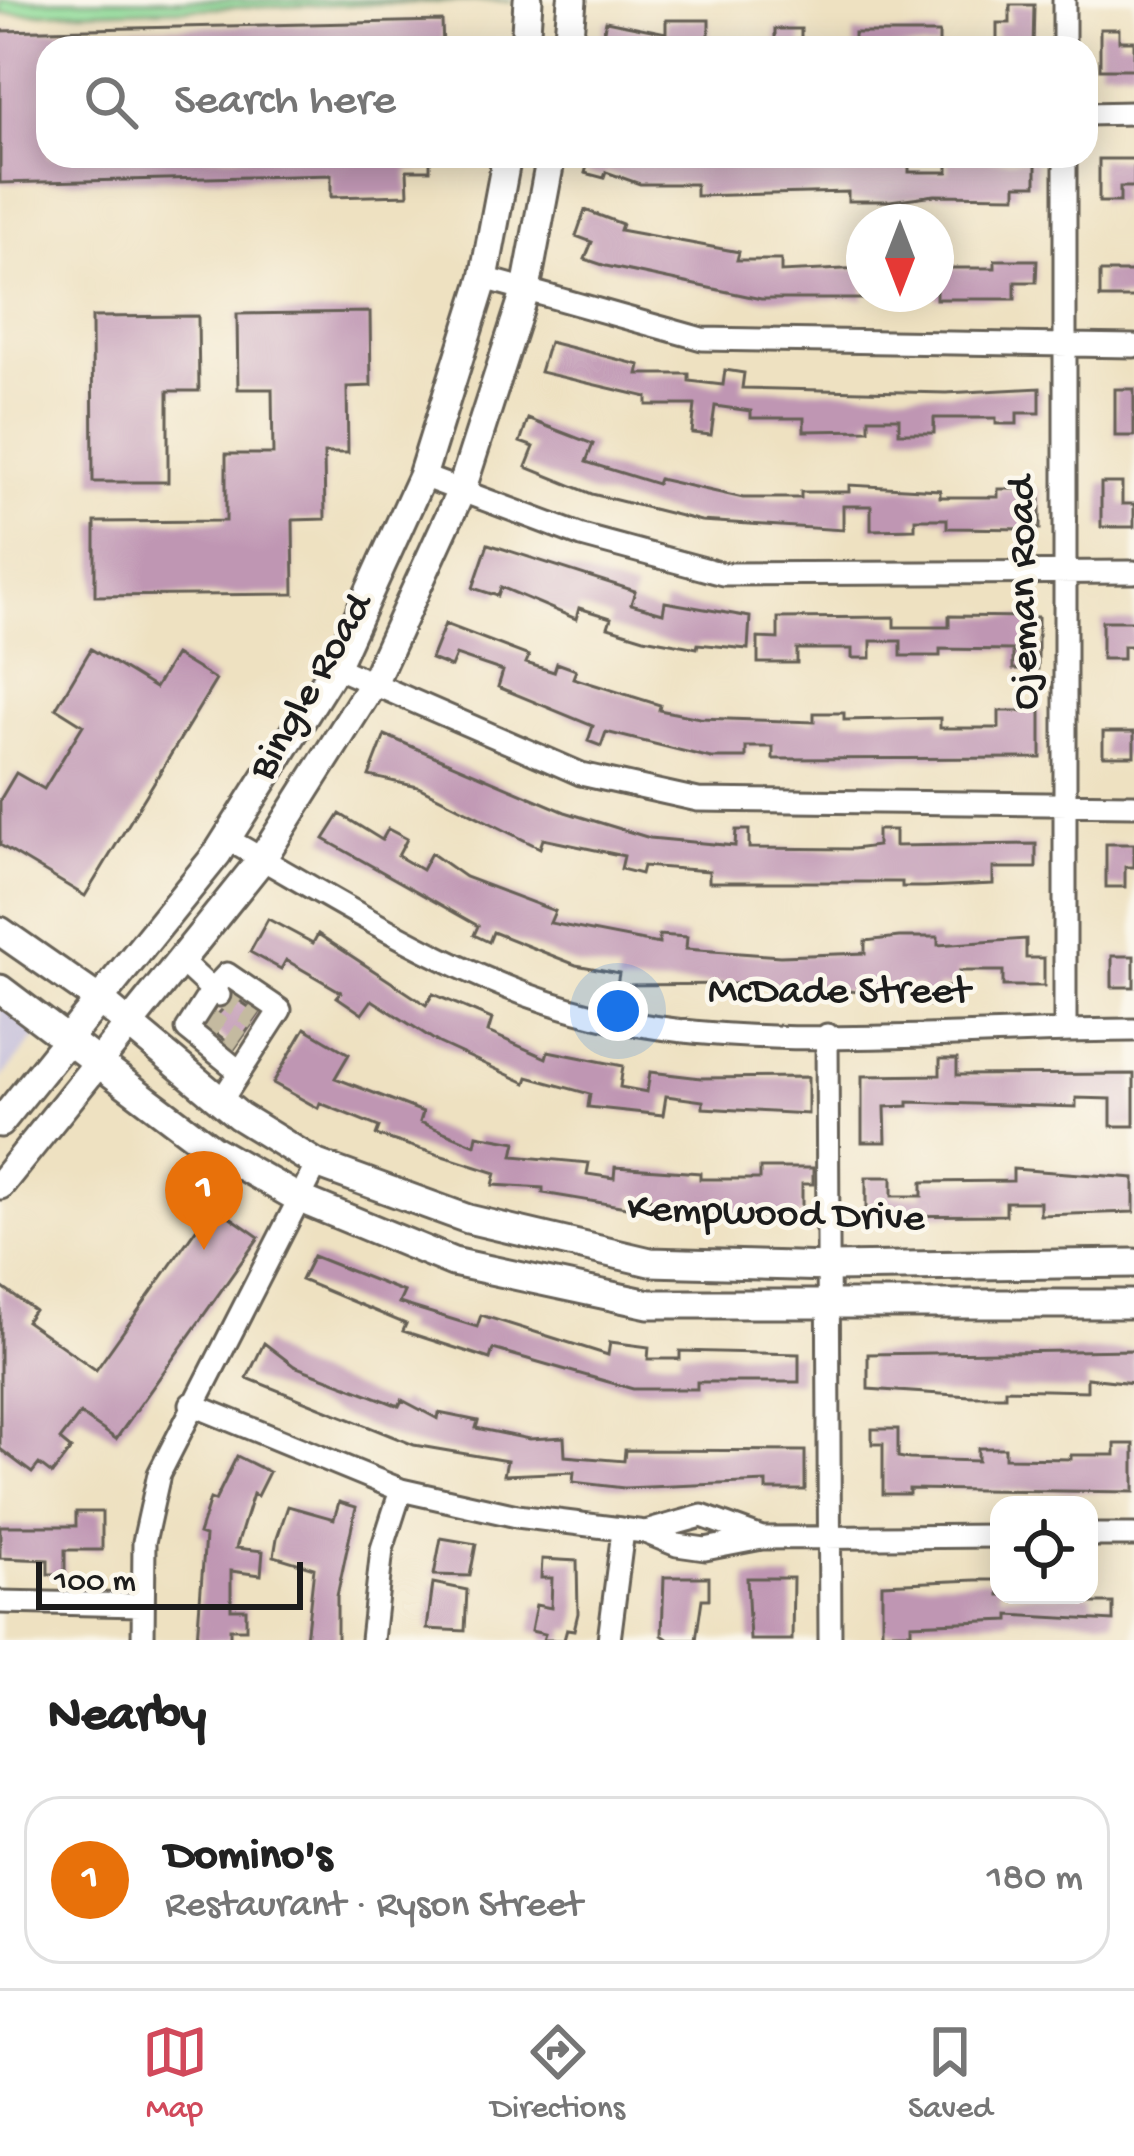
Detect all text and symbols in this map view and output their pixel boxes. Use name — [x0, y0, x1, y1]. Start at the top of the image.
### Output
search box — [36, 36, 1098, 168]
icon: search — [78, 69, 144, 135]
text: Search here — [174, 76, 396, 129]
north arrow — [846, 204, 954, 312]
street label: Ojeman Road — [999, 472, 1053, 710]
street label: Bingle Road — [240, 583, 388, 791]
street label: McDade Street — [708, 969, 974, 1018]
your location — [588, 981, 648, 1041]
pin: 1 — [165, 1151, 243, 1250]
street label: Kempwood Drive — [626, 1186, 927, 1246]
map controls — [990, 1496, 1098, 1604]
button: locate — [990, 1496, 1098, 1604]
scale bar — [36, 1556, 303, 1609]
text: 100 m — [54, 1564, 136, 1602]
text: Nearby — [48, 1688, 206, 1748]
text: Domino's — [165, 1831, 332, 1884]
text: 1 — [82, 1857, 98, 1903]
text: 180 m — [987, 1857, 1083, 1903]
text: Restaurant · Ryson Street — [165, 1884, 582, 1930]
tab: Map — [142, 2019, 208, 2129]
tab: Directions — [491, 2019, 625, 2129]
tab: Saved — [908, 2019, 992, 2129]

